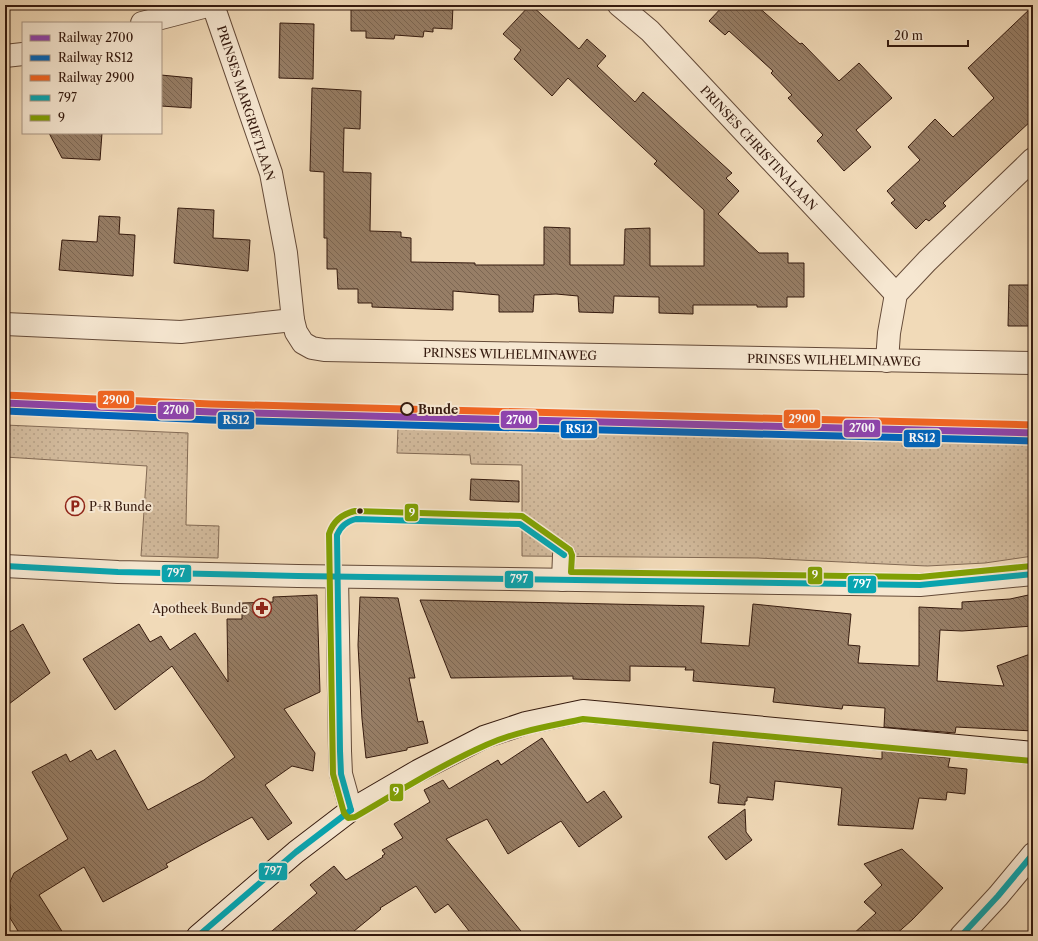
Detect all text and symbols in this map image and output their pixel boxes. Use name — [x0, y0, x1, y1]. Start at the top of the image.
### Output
legend — [22, 22, 162, 134]
scale bar — [888, 22, 968, 48]
street label: PRINSES MARGRIETLAAN — [214, 23, 278, 183]
text: 20 m — [894, 28, 923, 43]
text: Railway 2700 — [58, 30, 133, 45]
text: Railway RS12 — [58, 50, 133, 65]
text: Railway 2900 — [58, 70, 134, 85]
street label: PRINSES CHRISTINALAAN — [697, 83, 821, 213]
text: 797 — [58, 90, 77, 105]
text: 9 — [58, 110, 65, 125]
street label: PRINSES WILHELMINAWEG — [423, 345, 597, 363]
street label: PRINSES WILHELMINAWEG — [747, 351, 921, 369]
line badge: 2900 — [97, 390, 135, 409]
text: 2900 — [102, 393, 130, 407]
line badge: 2700 — [157, 401, 195, 420]
marker: Bunde — [400, 402, 414, 416]
place label: Bunde — [418, 402, 458, 417]
text: 2700 — [163, 403, 189, 417]
line badge: 2900 — [783, 409, 821, 429]
line badge: 2700 — [500, 410, 538, 429]
line badge: RS12 — [217, 411, 255, 430]
text: 2900 — [788, 412, 816, 426]
text: RS12 — [223, 413, 250, 427]
text: 2700 — [506, 413, 532, 427]
line badge: 2700 — [843, 419, 881, 438]
line badge: RS12 — [560, 420, 598, 439]
text: 2700 — [849, 421, 875, 435]
text: RS12 — [566, 422, 593, 436]
line badge: RS12 — [903, 429, 941, 448]
text: RS12 — [909, 431, 936, 445]
parking icon: P+R Bunde — [64, 495, 86, 517]
place label: P+R Bunde — [89, 499, 152, 514]
line badge: 9 — [404, 503, 419, 522]
unlabelled marker — [355, 506, 365, 516]
text: 9 — [409, 506, 416, 520]
line badge: 797 — [161, 564, 192, 583]
text: 797 — [167, 566, 185, 580]
line badge: 9 — [807, 566, 823, 585]
text: 9 — [812, 568, 819, 582]
line badge: 797 — [504, 570, 534, 589]
text: 797 — [510, 572, 528, 586]
line badge: 797 — [847, 575, 877, 594]
text: 797 — [853, 577, 871, 591]
pharmacy icon: Apotheek Bunde — [251, 597, 273, 619]
place label: Apotheek Bunde — [151, 601, 248, 616]
line badge: 9 — [389, 783, 404, 802]
text: 9 — [393, 785, 400, 799]
line badge: 797 — [258, 862, 288, 881]
text: 797 — [264, 864, 282, 878]

